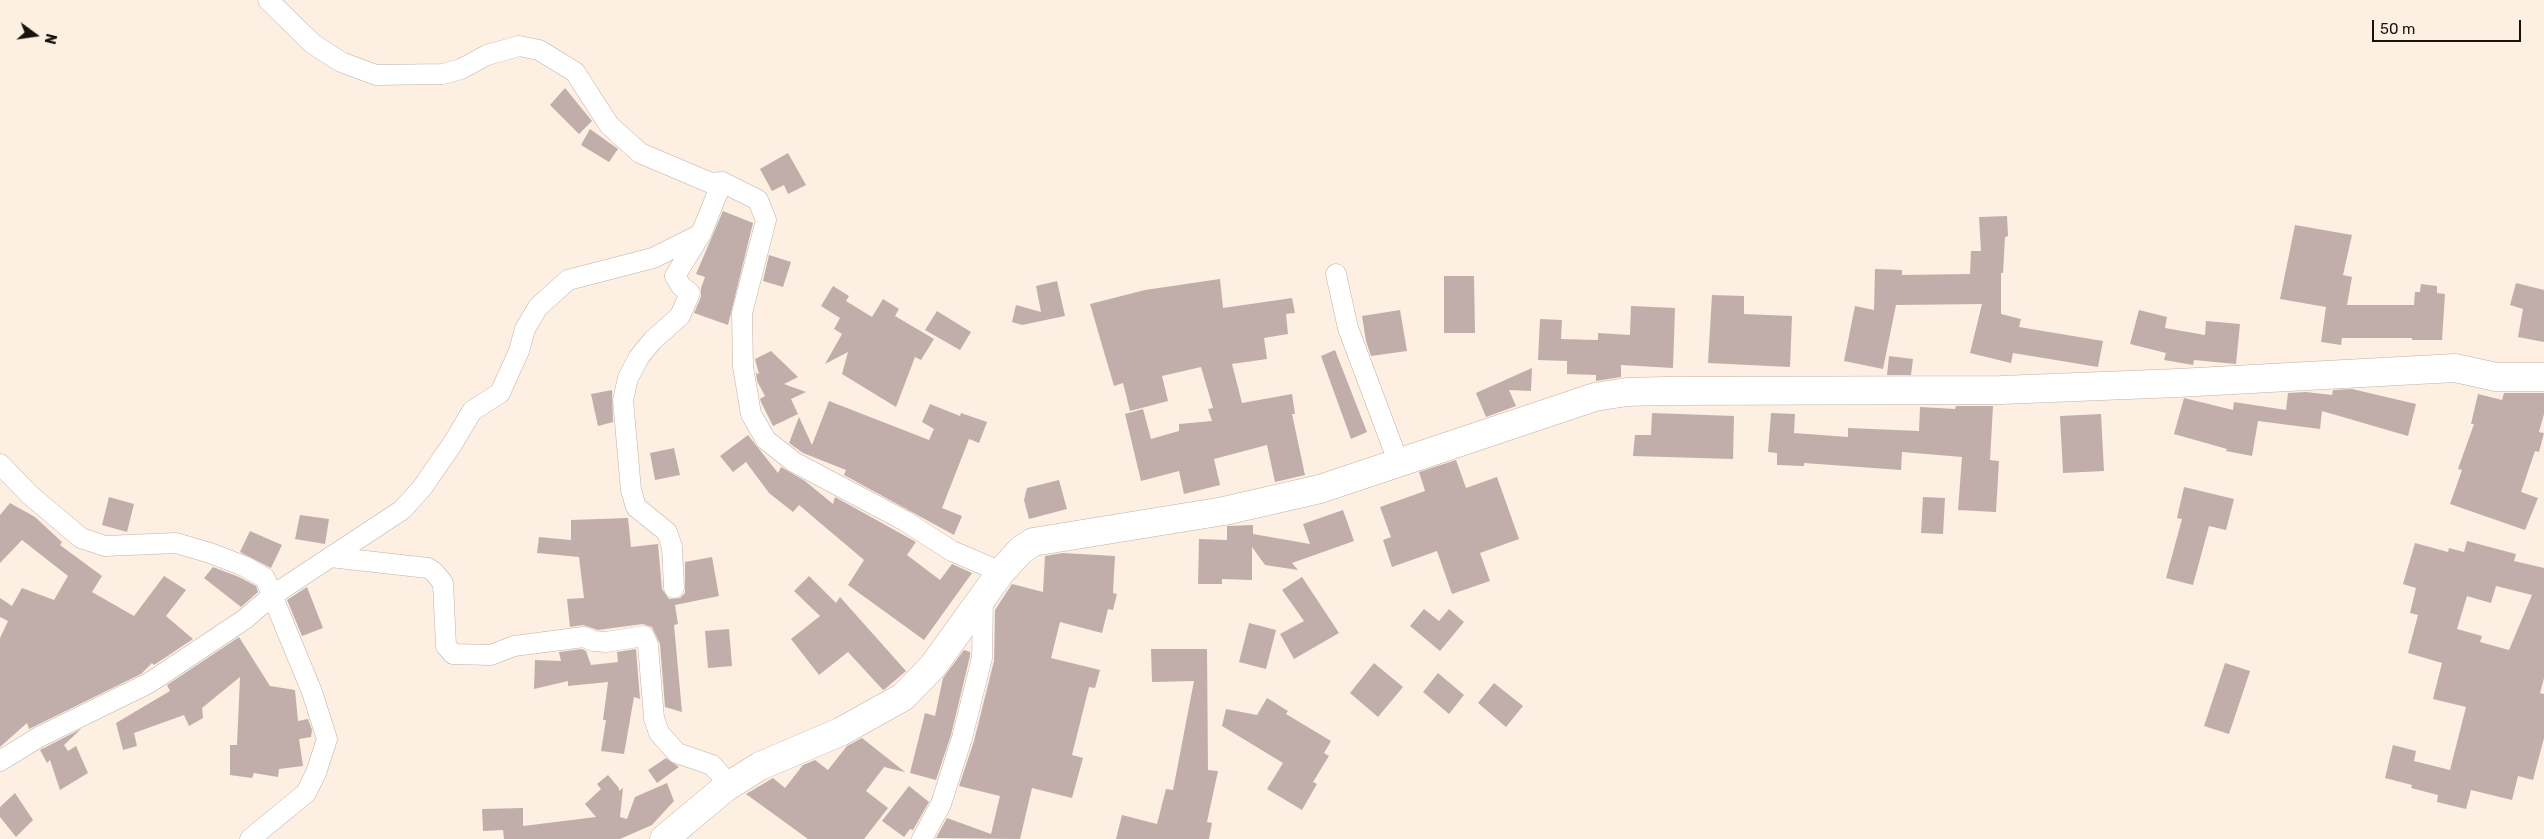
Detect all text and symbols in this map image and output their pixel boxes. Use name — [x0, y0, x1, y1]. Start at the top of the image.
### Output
north arrow — [10, 10, 60, 60]
scale bar — [2374, 10, 2523, 42]
text: 50 m — [2380, 20, 2415, 38]
text: N — [41, 32, 60, 46]

